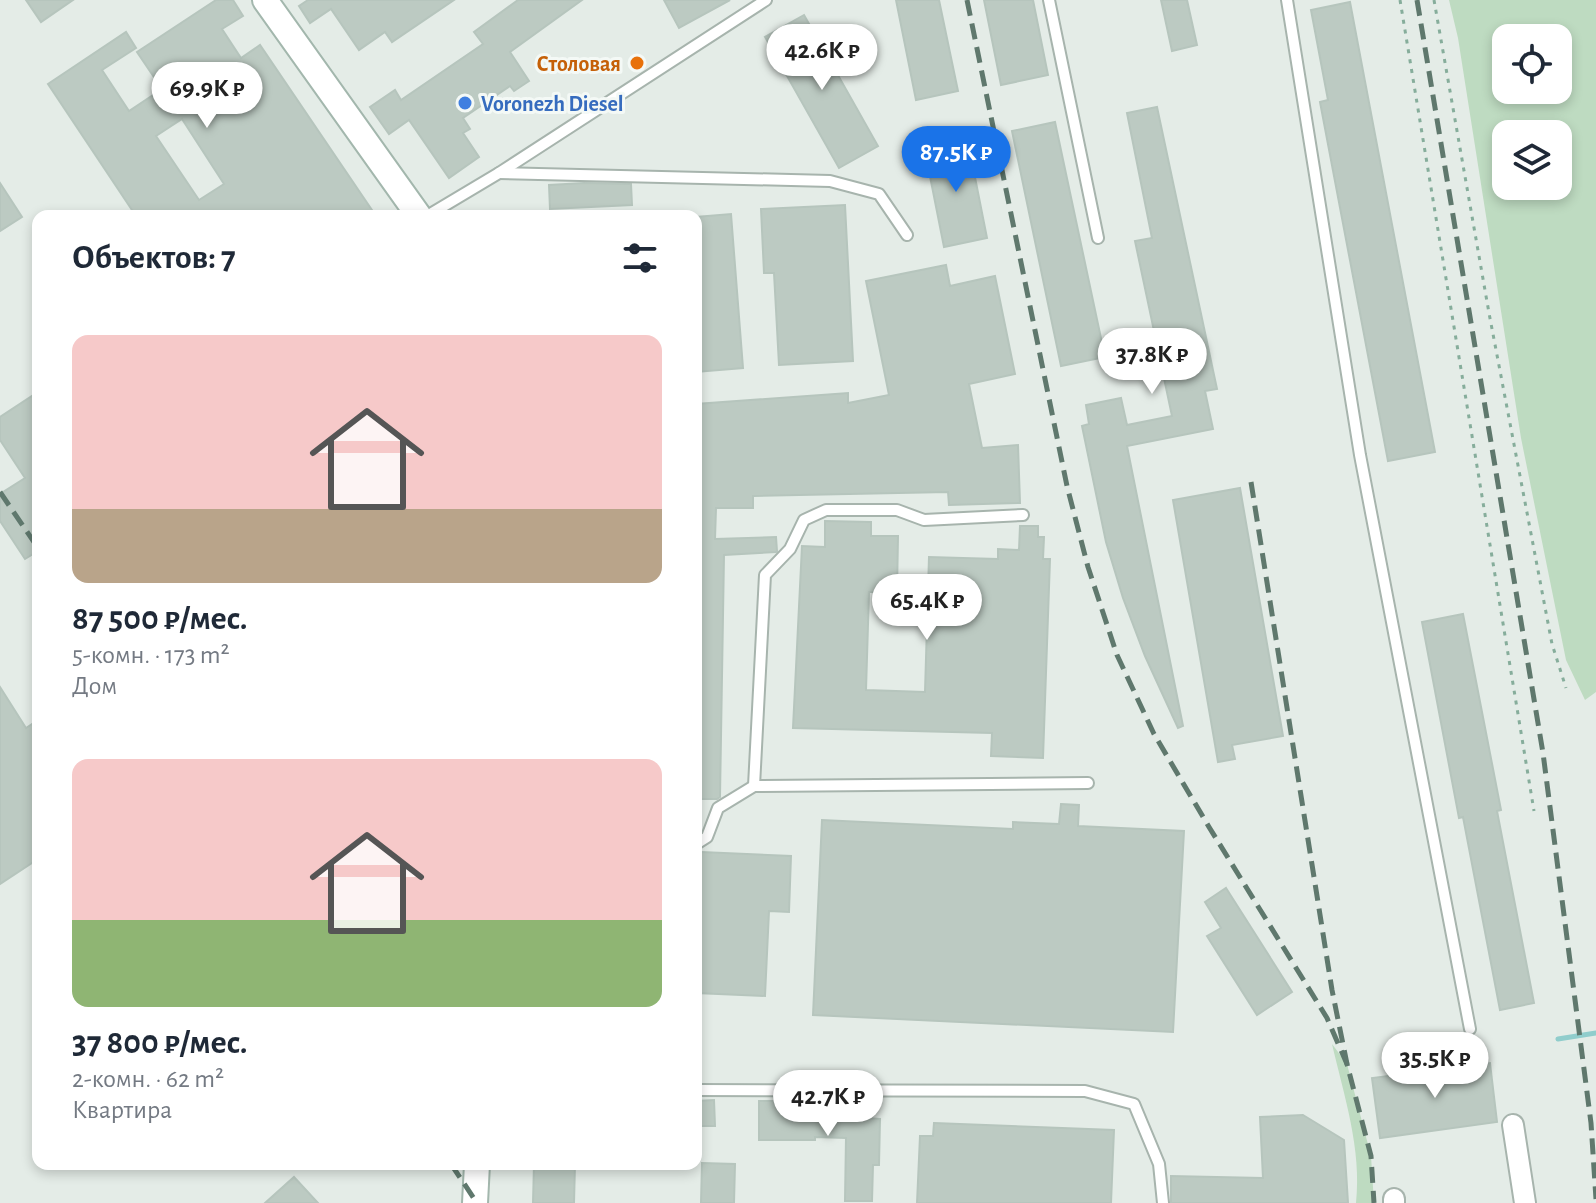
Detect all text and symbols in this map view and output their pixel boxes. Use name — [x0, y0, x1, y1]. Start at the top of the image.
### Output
pin: 42.6K ₽ — [748, 24, 896, 92]
map controls — [1492, 24, 1572, 200]
button: locate — [1492, 24, 1572, 104]
text: 42.6K ₽ — [784, 37, 860, 63]
place label: Столовая — [537, 53, 621, 75]
marker: Столовая — [628, 54, 646, 72]
pin: 69.9K ₽ — [133, 62, 281, 130]
text: 69.9K ₽ — [170, 75, 244, 101]
place label: Voronezh Diesel — [481, 93, 623, 115]
marker: Voronezh Diesel — [456, 94, 474, 112]
button: layers — [1492, 120, 1572, 200]
pin: 87.5K ₽ — [882, 126, 1030, 194]
text: 87.5K ₽ — [920, 139, 992, 165]
icon: filters — [618, 236, 662, 280]
text: Объектов: 7 — [72, 241, 236, 275]
pin: 37.8K ₽ — [1078, 328, 1226, 396]
text: 37.8K ₽ — [1116, 341, 1188, 367]
icon: home — [295, 387, 439, 531]
pin: 65.4K ₽ — [853, 574, 1001, 642]
text: 65.4K ₽ — [890, 587, 964, 613]
text: 87 500 ₽/мес. — [72, 602, 248, 636]
text: 5-комн. · 173 m² — [72, 642, 230, 668]
text: Дом — [72, 673, 117, 699]
icon: home — [295, 811, 439, 955]
text: 37 800 ₽/мес. — [72, 1026, 248, 1060]
pin: 35.5K ₽ — [1361, 1032, 1509, 1100]
text: 35.5K ₽ — [1400, 1045, 1470, 1071]
text: 2-комн. · 62 m² — [72, 1066, 224, 1092]
pin: 42.7K ₽ — [754, 1070, 902, 1138]
text: 42.7K ₽ — [791, 1083, 865, 1109]
text: Квартира — [72, 1097, 172, 1123]

